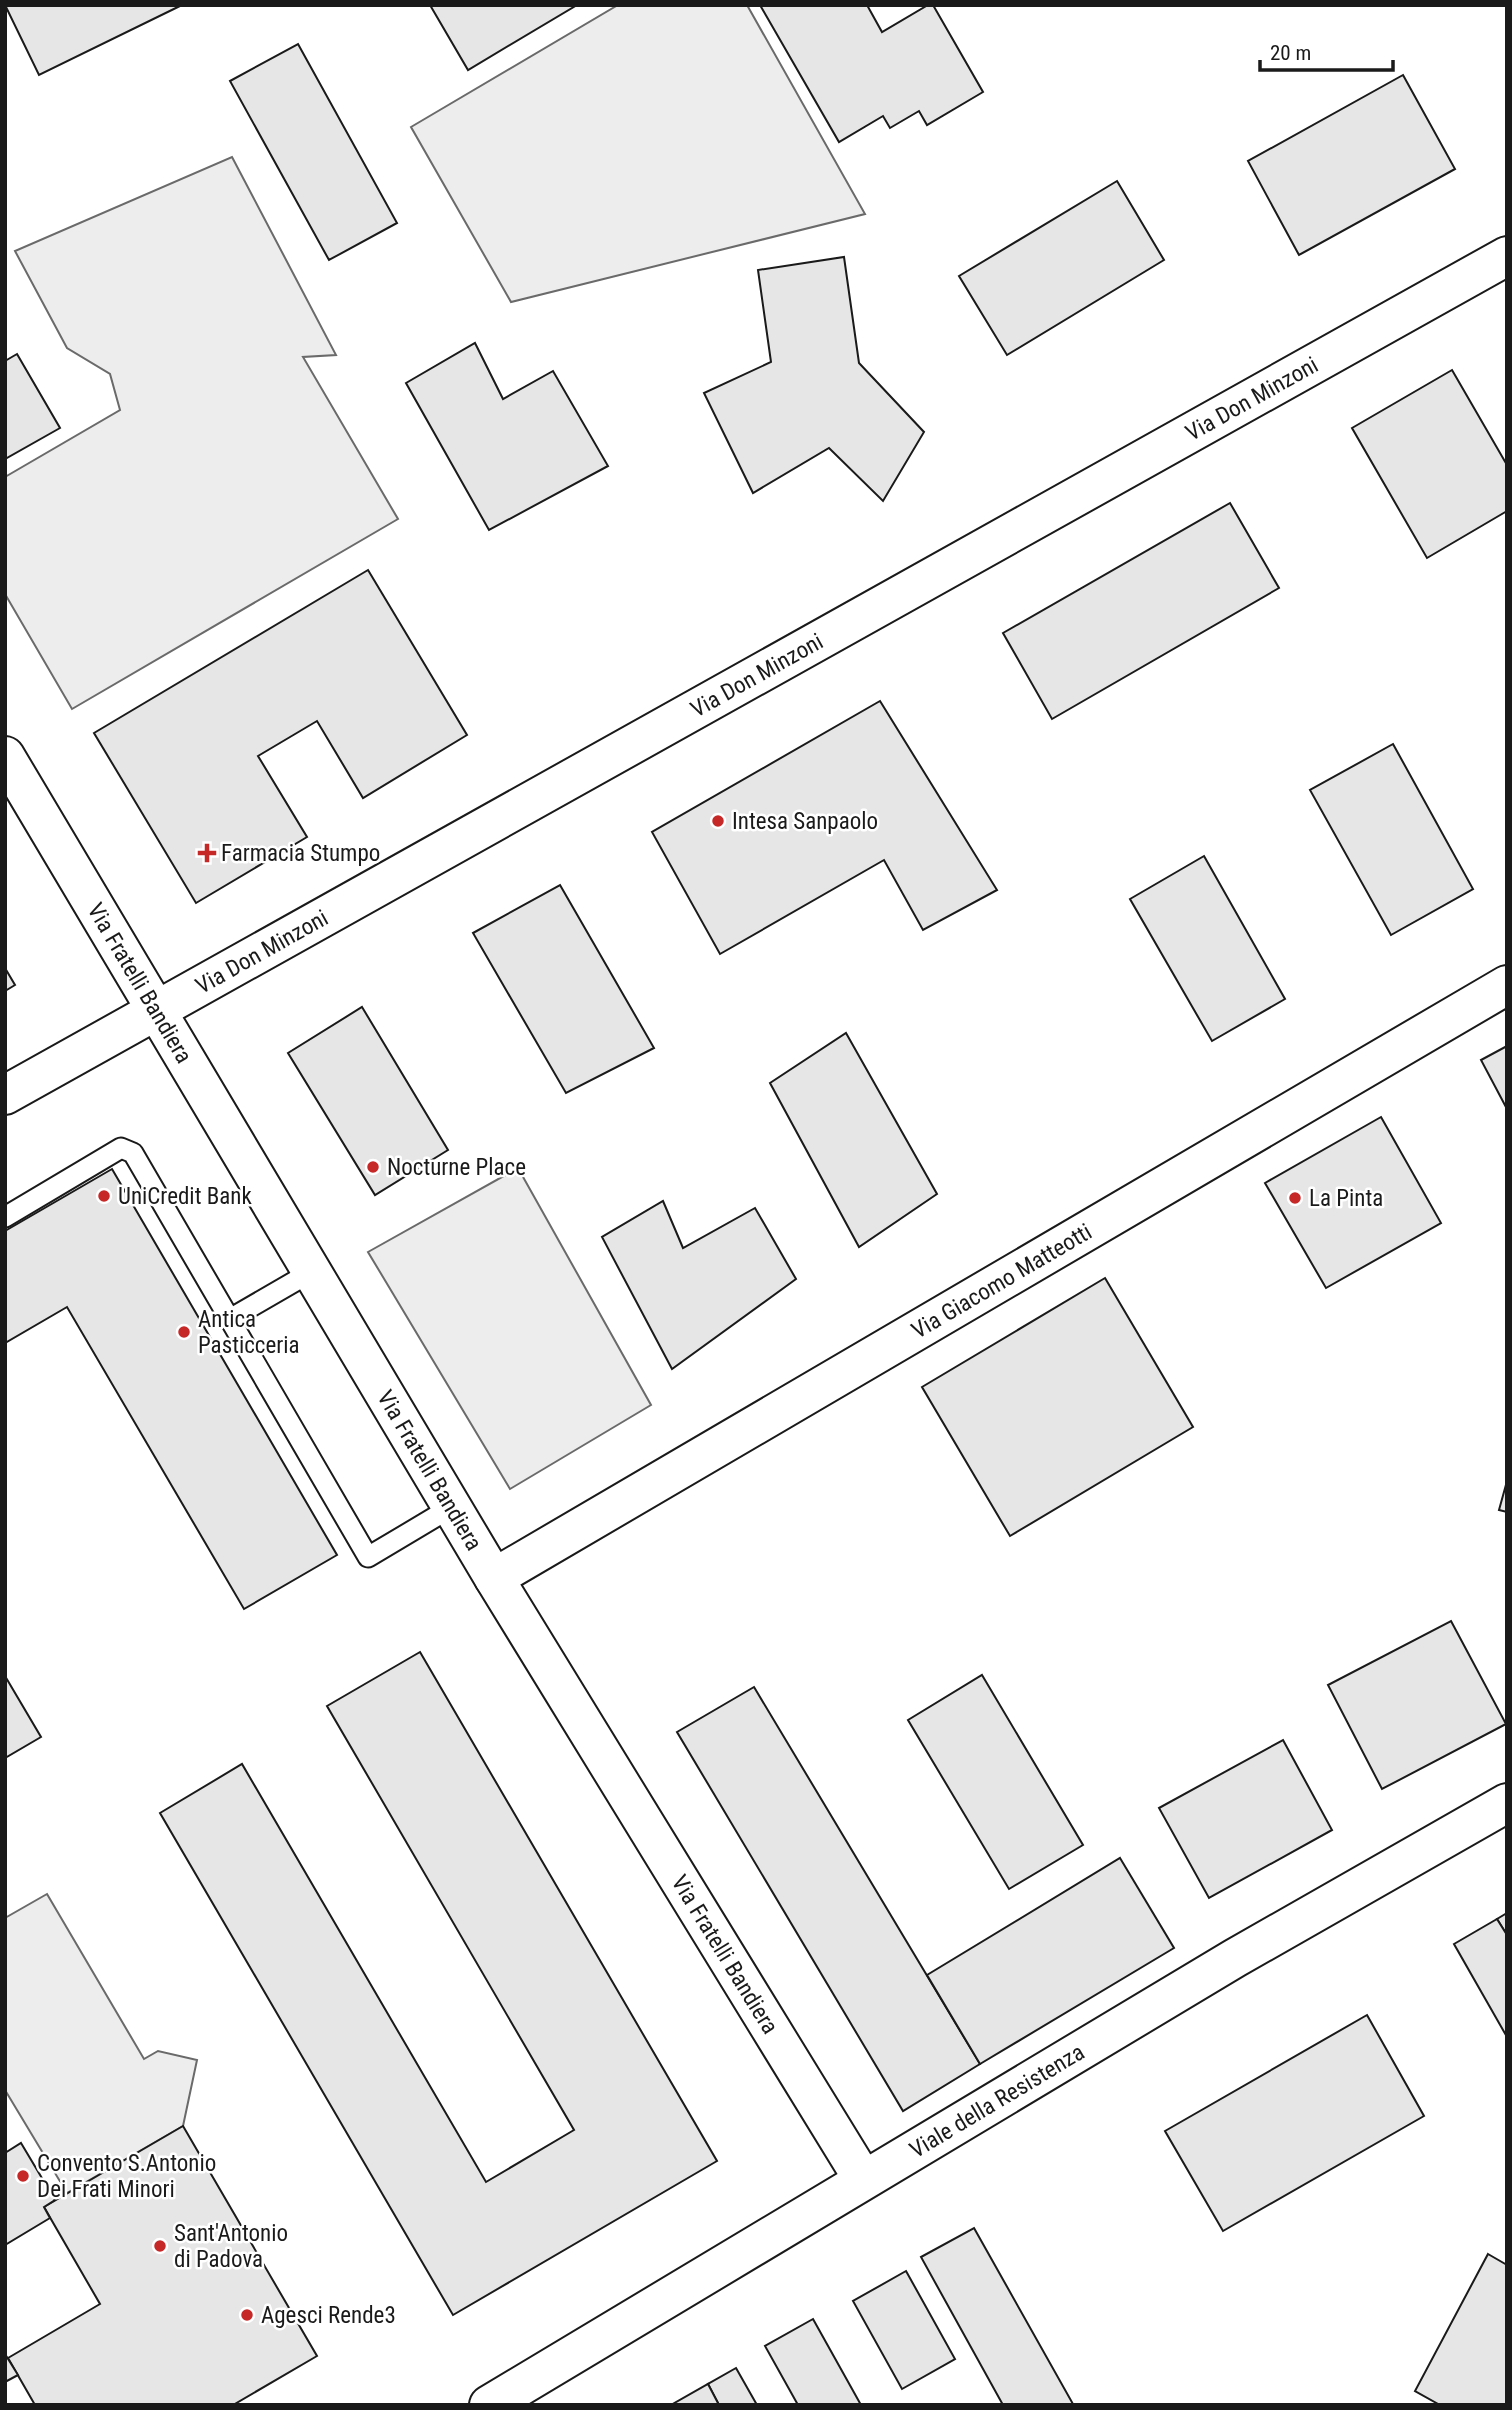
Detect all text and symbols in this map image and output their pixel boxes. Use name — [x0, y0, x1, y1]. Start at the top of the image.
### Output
scale bar — [1260, 28, 1393, 72]
text: 20 m — [1270, 41, 1311, 65]
street label: Via Don Minzoni — [1181, 351, 1323, 447]
street label: Via Don Minzoni — [686, 628, 828, 723]
place label: Intesa Sanpaolo — [732, 808, 878, 835]
marker: Intesa Sanpaolo — [710, 813, 726, 829]
place label: Farmacia Stumpo — [221, 840, 380, 867]
marker: Farmacia Stumpo — [199, 845, 215, 861]
street label: Via Fratelli Bandiera — [82, 898, 198, 1068]
street label: Via Don Minzoni — [191, 904, 333, 1000]
place label: Nocturne Place — [387, 1154, 526, 1181]
marker: Nocturne Place — [365, 1159, 381, 1175]
place label: UniCredit Bank — [118, 1183, 252, 1210]
place label: La Pinta — [1309, 1185, 1383, 1212]
marker: UniCredit Bank — [96, 1188, 112, 1204]
marker: La Pinta — [1287, 1190, 1303, 1206]
street label: Via Giacomo Matteotti — [907, 1218, 1097, 1345]
place label: Antica Pasticceria — [198, 1306, 300, 1359]
marker: Antica Pasticceria — [176, 1324, 192, 1340]
street label: Via Fratelli Bandiera — [371, 1386, 487, 1555]
street label: Via Fratelli Bandiera — [666, 1870, 784, 2039]
street label: Viale della Resistenza — [905, 2038, 1089, 2164]
place label: Convento S.Antonio Dei Frati Minori — [37, 2150, 216, 2203]
marker: Convento S.Antonio Dei Frati Minori — [15, 2168, 31, 2184]
place label: Sant'Antonio di Padova — [174, 2220, 288, 2273]
marker: Sant'Antonio di Padova — [152, 2238, 168, 2254]
place label: Agesci Rende3 — [261, 2302, 396, 2329]
marker: Agesci Rende3 — [239, 2307, 255, 2323]

